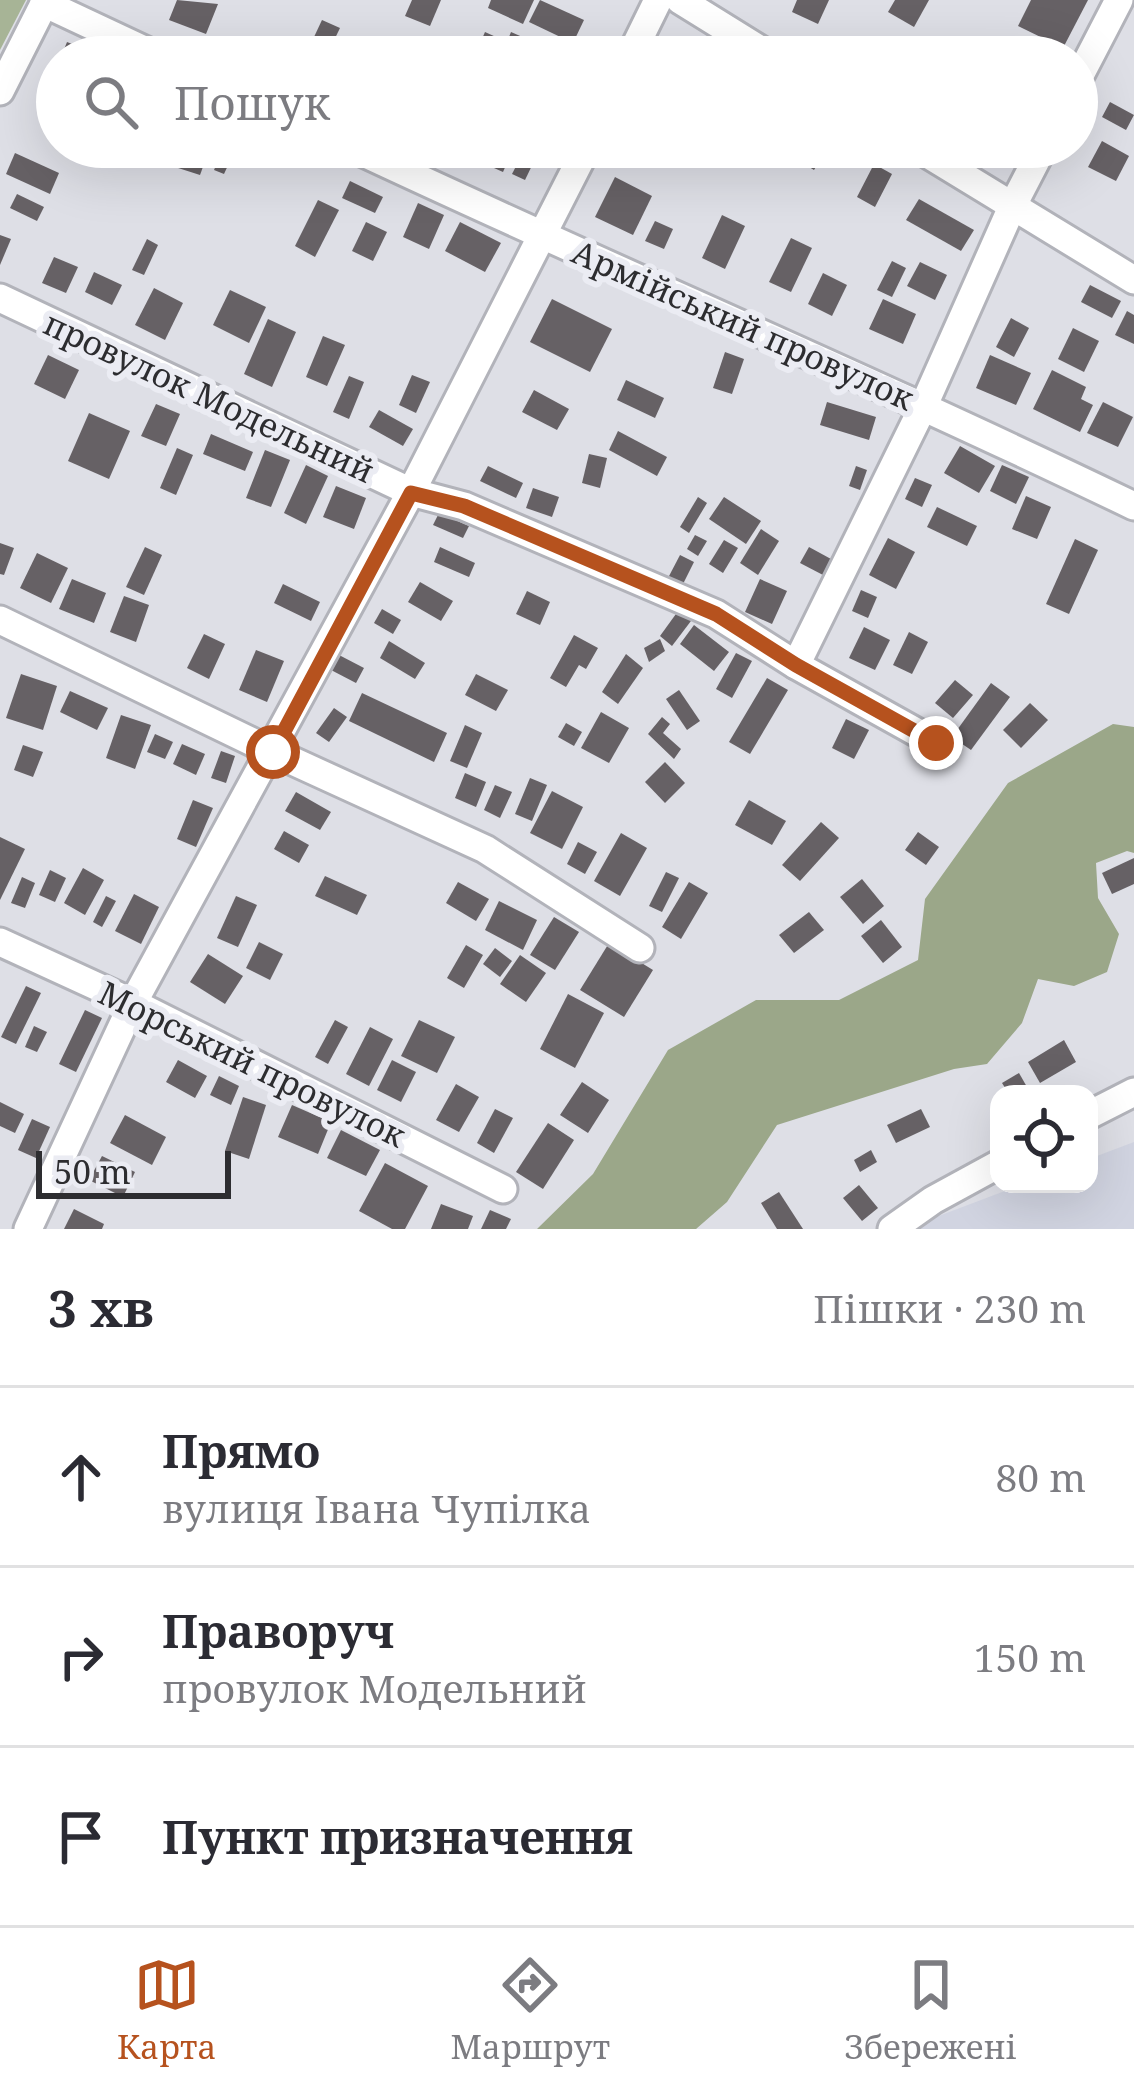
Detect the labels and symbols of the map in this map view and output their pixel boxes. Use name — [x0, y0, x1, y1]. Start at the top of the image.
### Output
street label: Армійський провулок — [565, 229, 922, 420]
street label: провулок Модельний — [37, 300, 382, 493]
route end — [909, 716, 963, 770]
route start — [246, 725, 300, 779]
street label: Морський провулок — [91, 970, 413, 1158]
scale bar — [36, 1145, 231, 1198]

